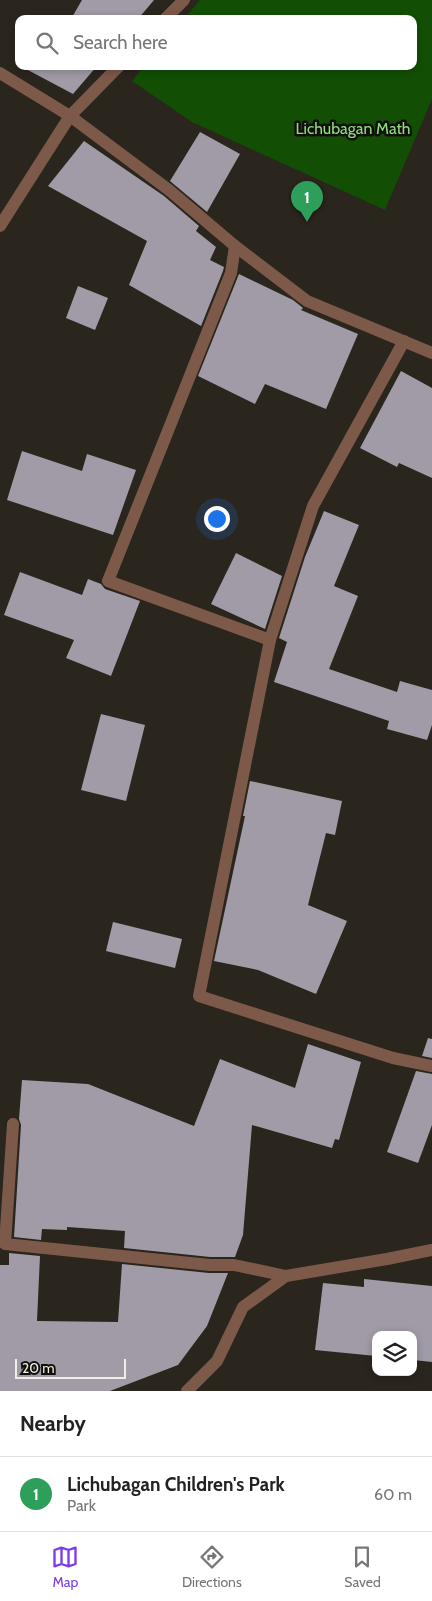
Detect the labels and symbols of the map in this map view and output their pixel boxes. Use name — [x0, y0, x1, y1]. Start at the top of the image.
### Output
park label: Lichubagan Math — [296, 119, 410, 138]
pin: 1 — [291, 181, 323, 222]
your location — [204, 506, 230, 532]
scale bar — [15, 1356, 126, 1379]

